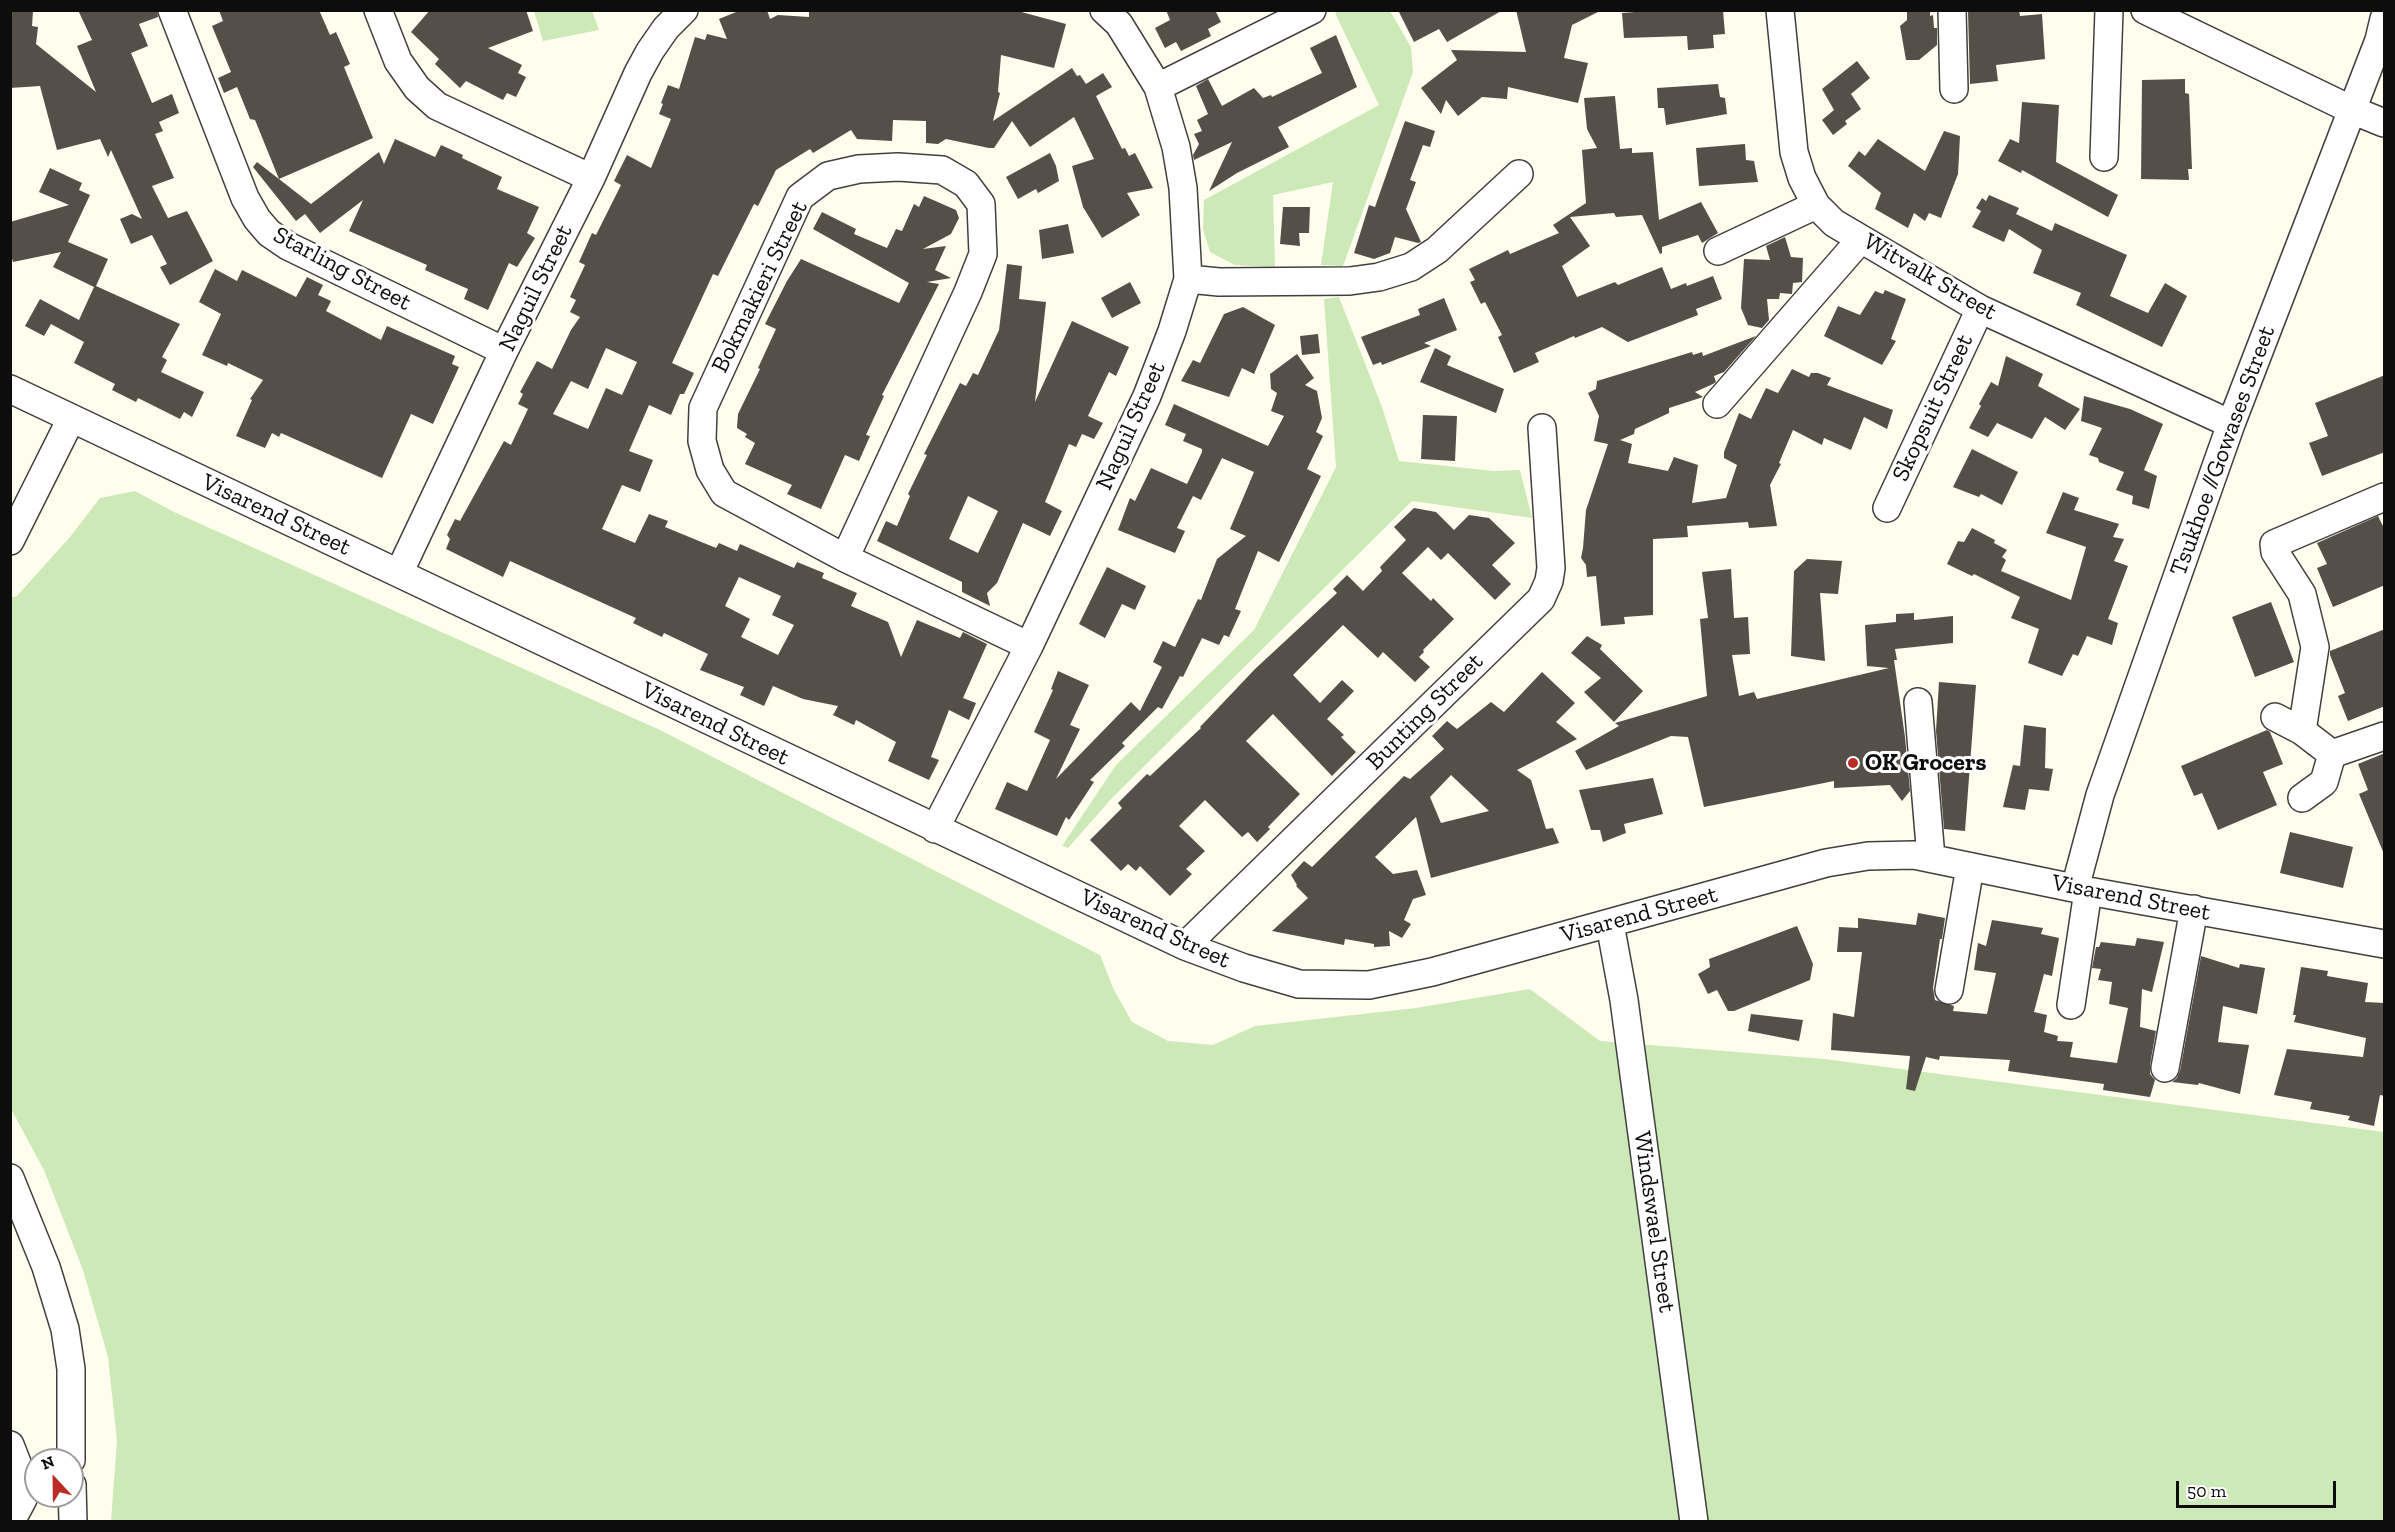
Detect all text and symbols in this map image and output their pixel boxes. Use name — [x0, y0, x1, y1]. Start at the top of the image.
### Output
street label: Bokmakieri Street — [706, 196, 814, 378]
street label: Naguil Street — [493, 220, 579, 356]
street label: Starling Street — [268, 221, 416, 317]
street label: Witvalk Street — [1858, 227, 2002, 327]
street label: Tsukhoe //Gowases Street — [2164, 322, 2282, 580]
street label: Skopsuit Street — [1886, 330, 1980, 486]
street label: Naguil Street — [1090, 358, 1172, 494]
street label: Visarend Street — [197, 468, 355, 562]
street label: Bunting Street — [1361, 648, 1489, 776]
street label: Visarend Street — [636, 676, 794, 772]
place label: OK Grocers — [1865, 749, 1986, 777]
marker: OK Grocers — [1846, 756, 1860, 770]
street label: Visarend Street — [2049, 869, 2213, 927]
street label: Visarend Street — [1558, 880, 1720, 950]
street label: Visarend Street — [1076, 883, 1234, 975]
street label: Windswael Street — [1627, 1130, 1681, 1314]
north arrow — [24, 1448, 84, 1508]
text: N — [39, 1452, 57, 1474]
scale bar — [2179, 1469, 2340, 1507]
text: 50 m — [2187, 1480, 2226, 1502]

